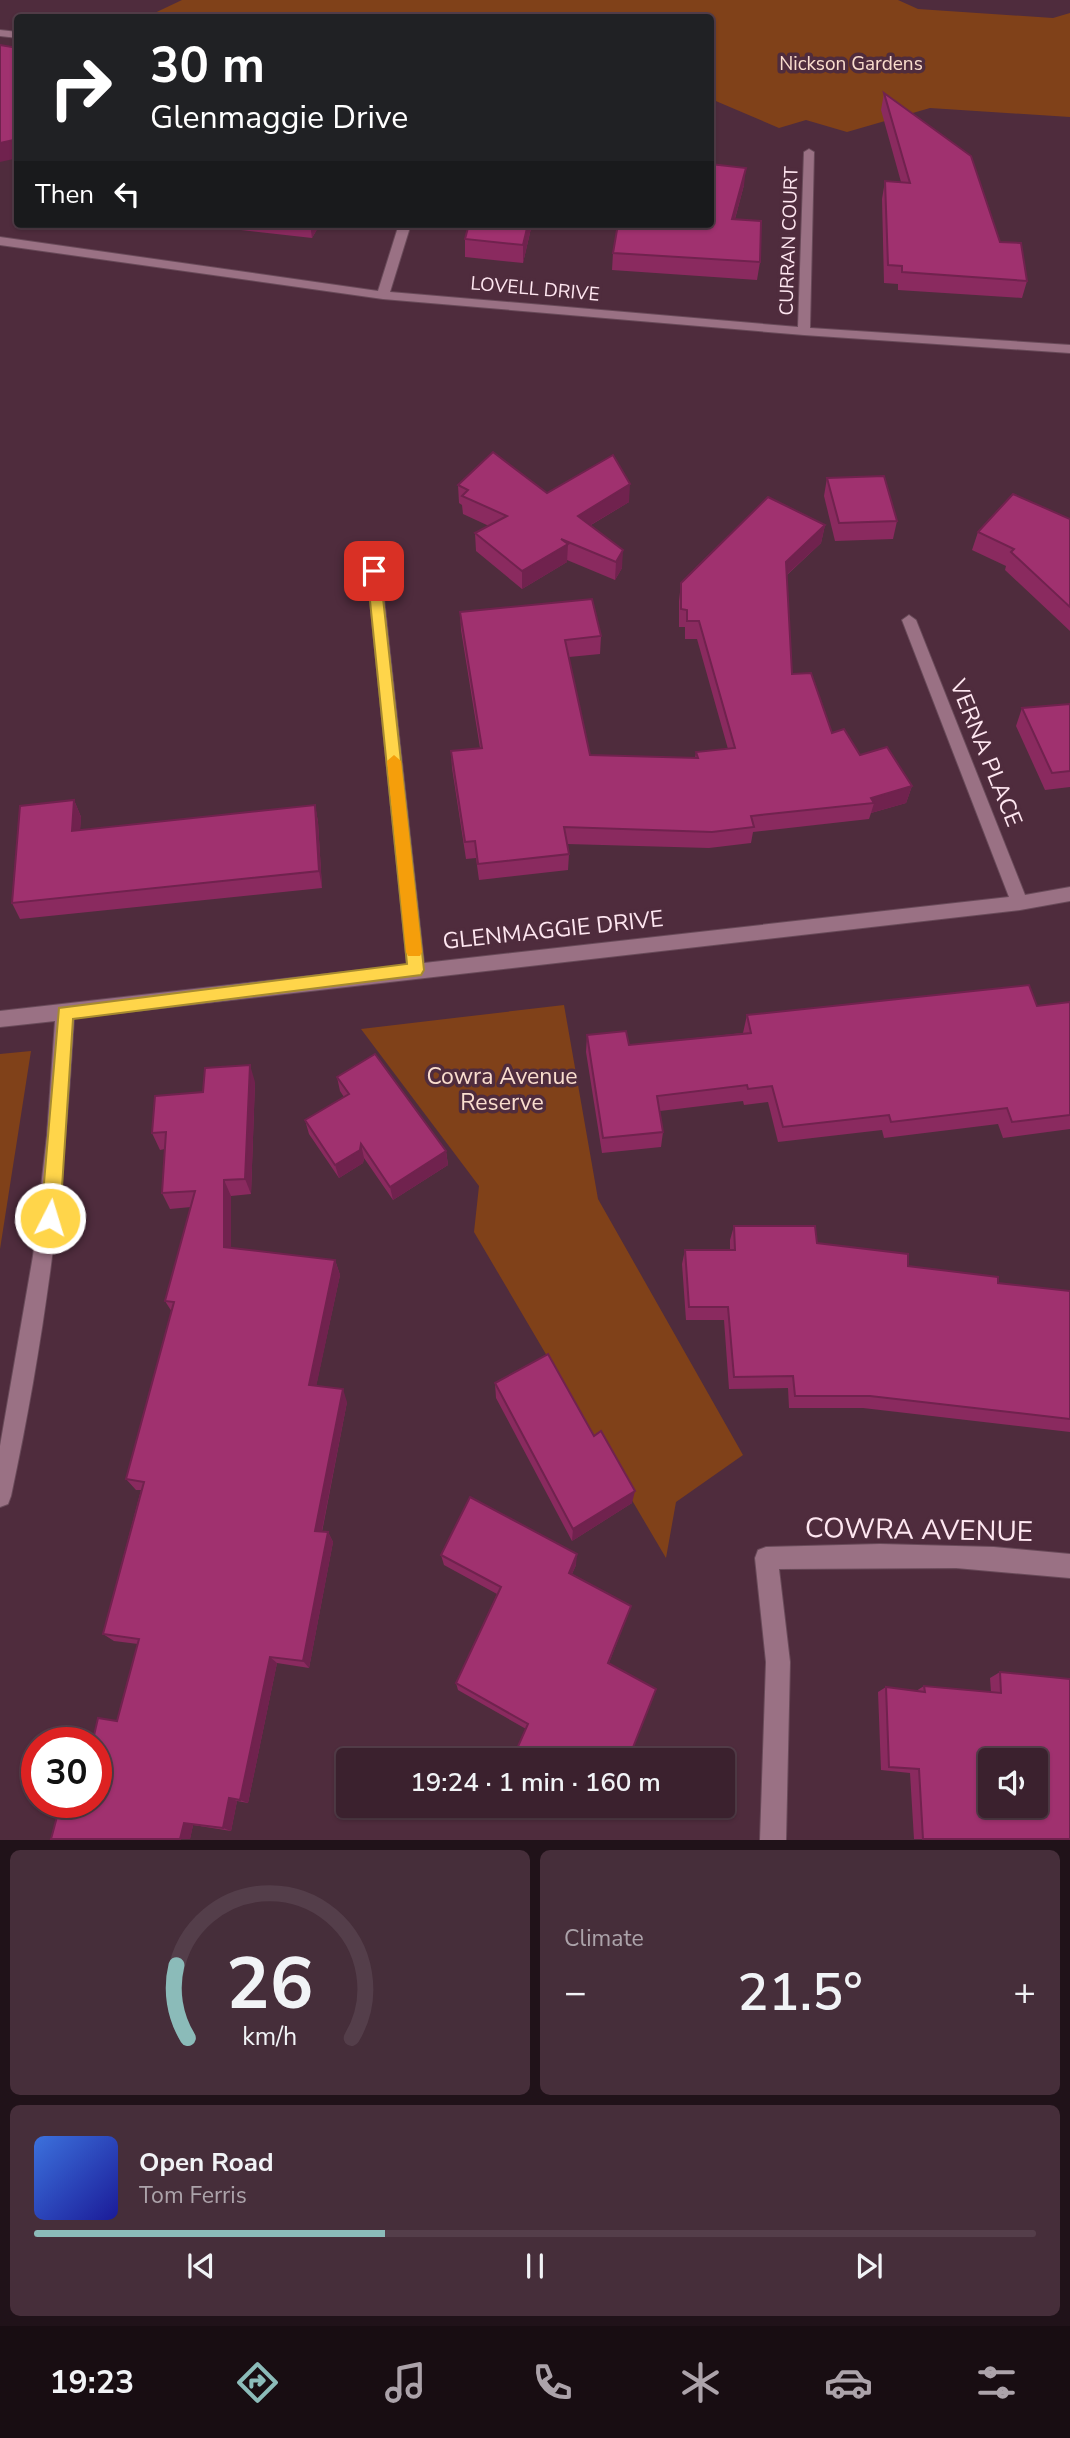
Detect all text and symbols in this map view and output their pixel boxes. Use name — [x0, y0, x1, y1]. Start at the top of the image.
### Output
text: 30 m — [150, 32, 265, 99]
icon: right — [35, 42, 126, 133]
park label: Nickson Gardens — [779, 51, 923, 77]
text: Glenmaggie Drive — [150, 96, 408, 139]
street label: CURRAN COURT — [773, 165, 805, 316]
icon: left — [108, 175, 146, 213]
text: Then — [35, 177, 94, 212]
street label: LOVELL DRIVE — [469, 270, 601, 308]
pin — [344, 541, 404, 601]
icon: arrive — [355, 552, 393, 590]
street label: VERNA PLACE — [942, 674, 1030, 831]
street label: GLENMAGGIE DRIVE — [441, 903, 665, 957]
park label: Cowra Avenue Reserve — [426, 1061, 578, 1118]
position arrow — [13, 1181, 87, 1255]
street label: COWRA AVENUE — [805, 1509, 1033, 1551]
speed limit sign: 30 — [21, 1727, 112, 1818]
map controls — [978, 1748, 1048, 1818]
button: sound — [978, 1748, 1048, 1818]
text: 19:24 · 1 min · 160 m — [410, 1765, 661, 1800]
text: Climate — [564, 1923, 644, 1954]
text: 26 — [226, 1935, 314, 2035]
text: 21.5° — [737, 1957, 863, 2028]
text: − — [564, 1967, 587, 2018]
text: + — [1013, 1967, 1036, 2018]
text: km/h — [242, 2020, 298, 2054]
text: Open Road — [139, 2145, 274, 2180]
text: Tom Ferris — [139, 2180, 247, 2211]
icon: previous — [182, 2247, 220, 2285]
icon: pause — [516, 2247, 554, 2285]
icon: next — [850, 2247, 888, 2285]
icon: directions — [233, 2358, 282, 2407]
icon: music — [381, 2358, 430, 2407]
icon: phone — [528, 2358, 577, 2407]
icon: climate — [676, 2358, 725, 2407]
icon: car — [824, 2358, 873, 2407]
icon: filters — [972, 2358, 1021, 2407]
text: 19:23 — [49, 2361, 134, 2404]

